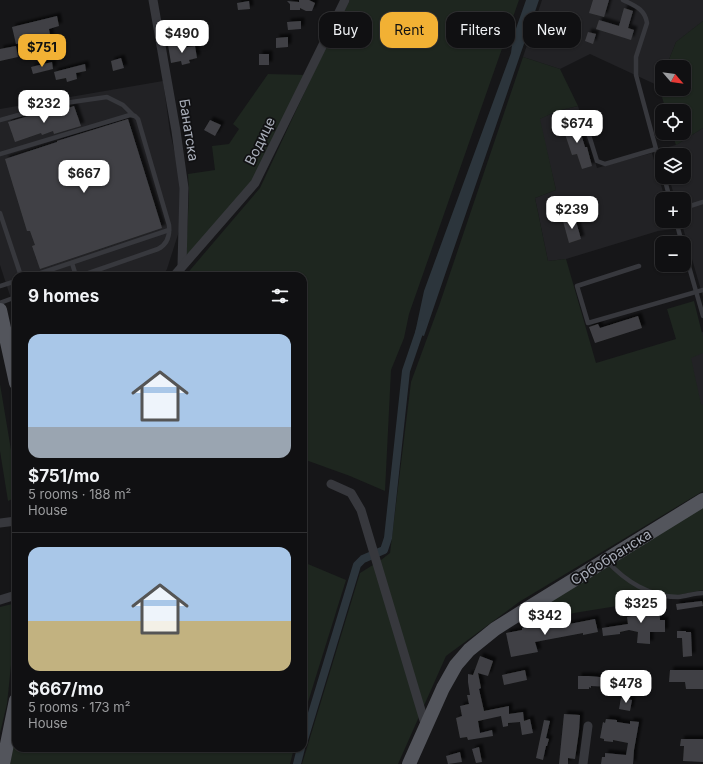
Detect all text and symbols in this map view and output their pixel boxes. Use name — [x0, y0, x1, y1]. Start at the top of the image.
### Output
chip: Buy — [319, 12, 372, 48]
chip: Rent — [380, 12, 438, 48]
chip: Filters — [446, 12, 515, 48]
chip: New — [523, 12, 581, 48]
pin: $490 — [158, 20, 206, 54]
text: $490 — [165, 25, 199, 41]
pin: $751 — [18, 34, 66, 68]
text: $751 — [27, 39, 57, 55]
north arrow — [655, 60, 691, 96]
map controls — [655, 60, 691, 272]
pin: $232 — [20, 90, 68, 124]
text: $232 — [27, 95, 61, 111]
street label: Банатска — [176, 98, 203, 162]
button: locate — [655, 104, 691, 140]
pin: $674 — [553, 110, 601, 144]
street label: Водице — [241, 114, 278, 167]
text: $674 — [561, 115, 593, 131]
button: layers — [655, 148, 691, 184]
pin: $667 — [60, 160, 108, 194]
text: $667 — [68, 165, 100, 181]
button: + — [655, 192, 691, 228]
pin: $239 — [548, 196, 596, 230]
text: $239 — [555, 201, 589, 217]
button: − — [655, 236, 691, 272]
icon: filters — [269, 285, 291, 307]
text: 9 homes — [28, 286, 99, 306]
icon: home — [124, 360, 196, 432]
text: $751/mo — [28, 466, 100, 486]
text: 5 rooms · 188 m² — [28, 486, 131, 502]
text: House — [28, 502, 68, 518]
street label: Србобранска — [567, 525, 654, 588]
icon: home — [124, 573, 196, 645]
pin: $325 — [617, 590, 665, 624]
text: $325 — [624, 595, 658, 611]
pin: $342 — [521, 602, 569, 636]
text: $342 — [528, 607, 562, 623]
pin: $478 — [602, 670, 650, 704]
text: $478 — [609, 675, 643, 691]
text: $667/mo — [28, 679, 104, 699]
text: 5 rooms · 173 m² — [28, 699, 130, 715]
text: House — [28, 715, 68, 731]

